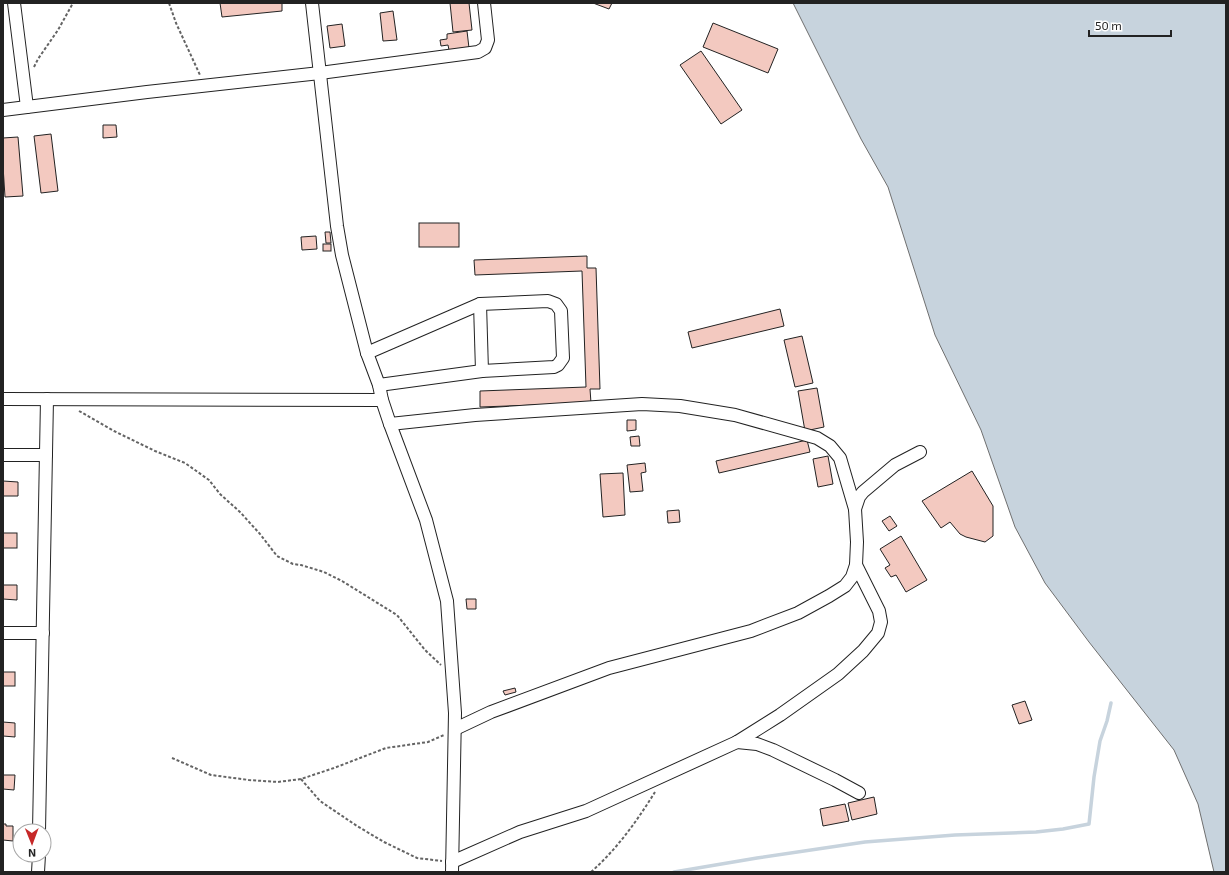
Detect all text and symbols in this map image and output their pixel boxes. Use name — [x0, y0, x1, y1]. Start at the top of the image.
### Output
scale bar — [1089, 12, 1171, 38]
text: 50 m — [1095, 18, 1122, 32]
north arrow — [12, 823, 52, 863]
text: N — [28, 847, 36, 860]

